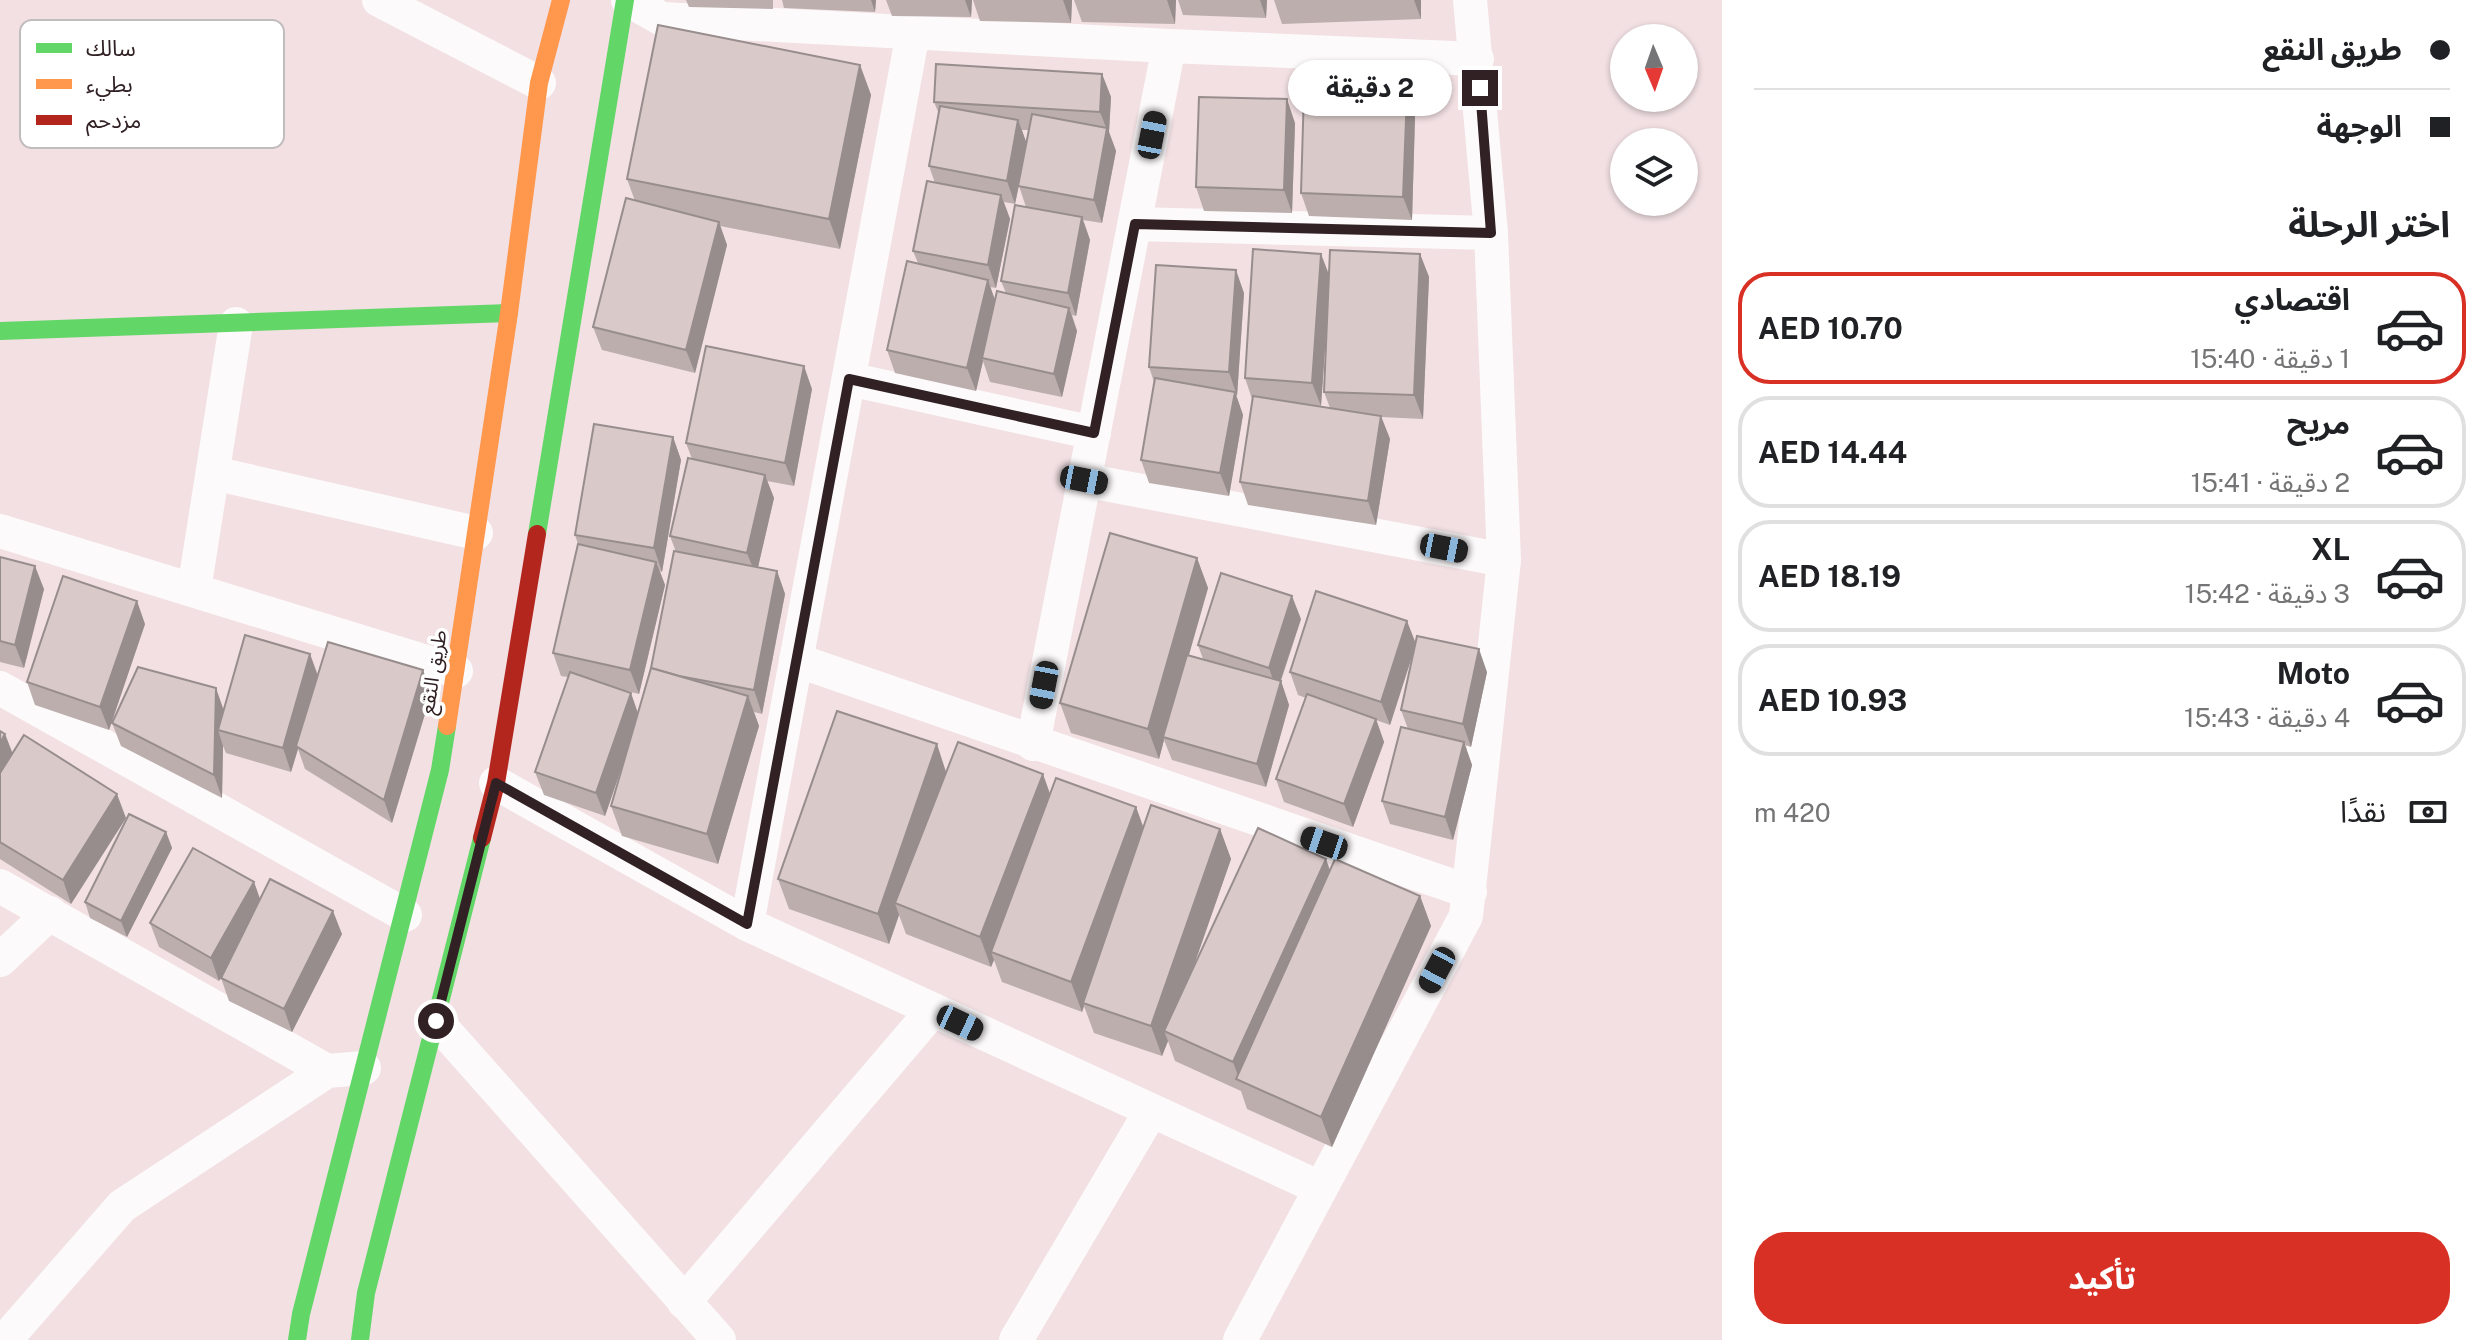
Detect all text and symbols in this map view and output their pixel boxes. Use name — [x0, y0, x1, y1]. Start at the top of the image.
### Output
legend — [20, 20, 284, 148]
north arrow — [1610, 24, 1698, 112]
map controls — [1610, 24, 1698, 216]
text: طريق النقع — [2263, 31, 2402, 67]
text: سالك — [86, 35, 136, 61]
callout: 2 دقيقة — [1288, 60, 1452, 116]
route end — [1462, 70, 1498, 106]
text: بطيء — [86, 71, 133, 101]
text: 2 دقيقة — [1326, 72, 1414, 103]
text: مزدحم — [86, 107, 141, 137]
text: الوجهة — [2317, 108, 2402, 144]
car — [1136, 109, 1168, 161]
button: layers — [1610, 128, 1698, 216]
text: اختر الرحلة — [2288, 203, 2450, 245]
text: اقتصادي — [2235, 281, 2350, 317]
icon: car — [2374, 292, 2446, 364]
text: AED 10.70 — [1758, 310, 1903, 346]
text: 1 دقيقة · 15:40 — [2190, 343, 2350, 374]
text: مريح — [2287, 405, 2350, 441]
icon: car — [2374, 416, 2446, 488]
text: AED 14.44 — [1758, 434, 1907, 470]
car — [1058, 464, 1110, 496]
text: 2 دقيقة · 15:41 — [2191, 467, 2350, 498]
text: XL — [2311, 531, 2350, 567]
car — [1418, 532, 1470, 564]
icon: car — [2374, 540, 2446, 612]
text: AED 18.19 — [1758, 558, 1901, 594]
text: 3 دقيقة · 15:42 — [2185, 578, 2350, 609]
street label: طريق النقع — [414, 628, 454, 716]
text: Moto — [2277, 655, 2350, 691]
car — [1028, 659, 1060, 711]
icon: car — [2374, 664, 2446, 736]
text: AED 10.93 — [1758, 682, 1907, 718]
text: 4 دقيقة · 15:43 — [2184, 702, 2350, 733]
icon: cash — [2406, 790, 2450, 834]
text: نقدًا — [2340, 793, 2386, 829]
text: 420 m — [1754, 797, 1831, 828]
car — [1297, 824, 1351, 862]
car — [1415, 943, 1459, 997]
car — [933, 1002, 987, 1044]
route start — [418, 1003, 454, 1039]
button: تأكيد — [1754, 1232, 2450, 1324]

